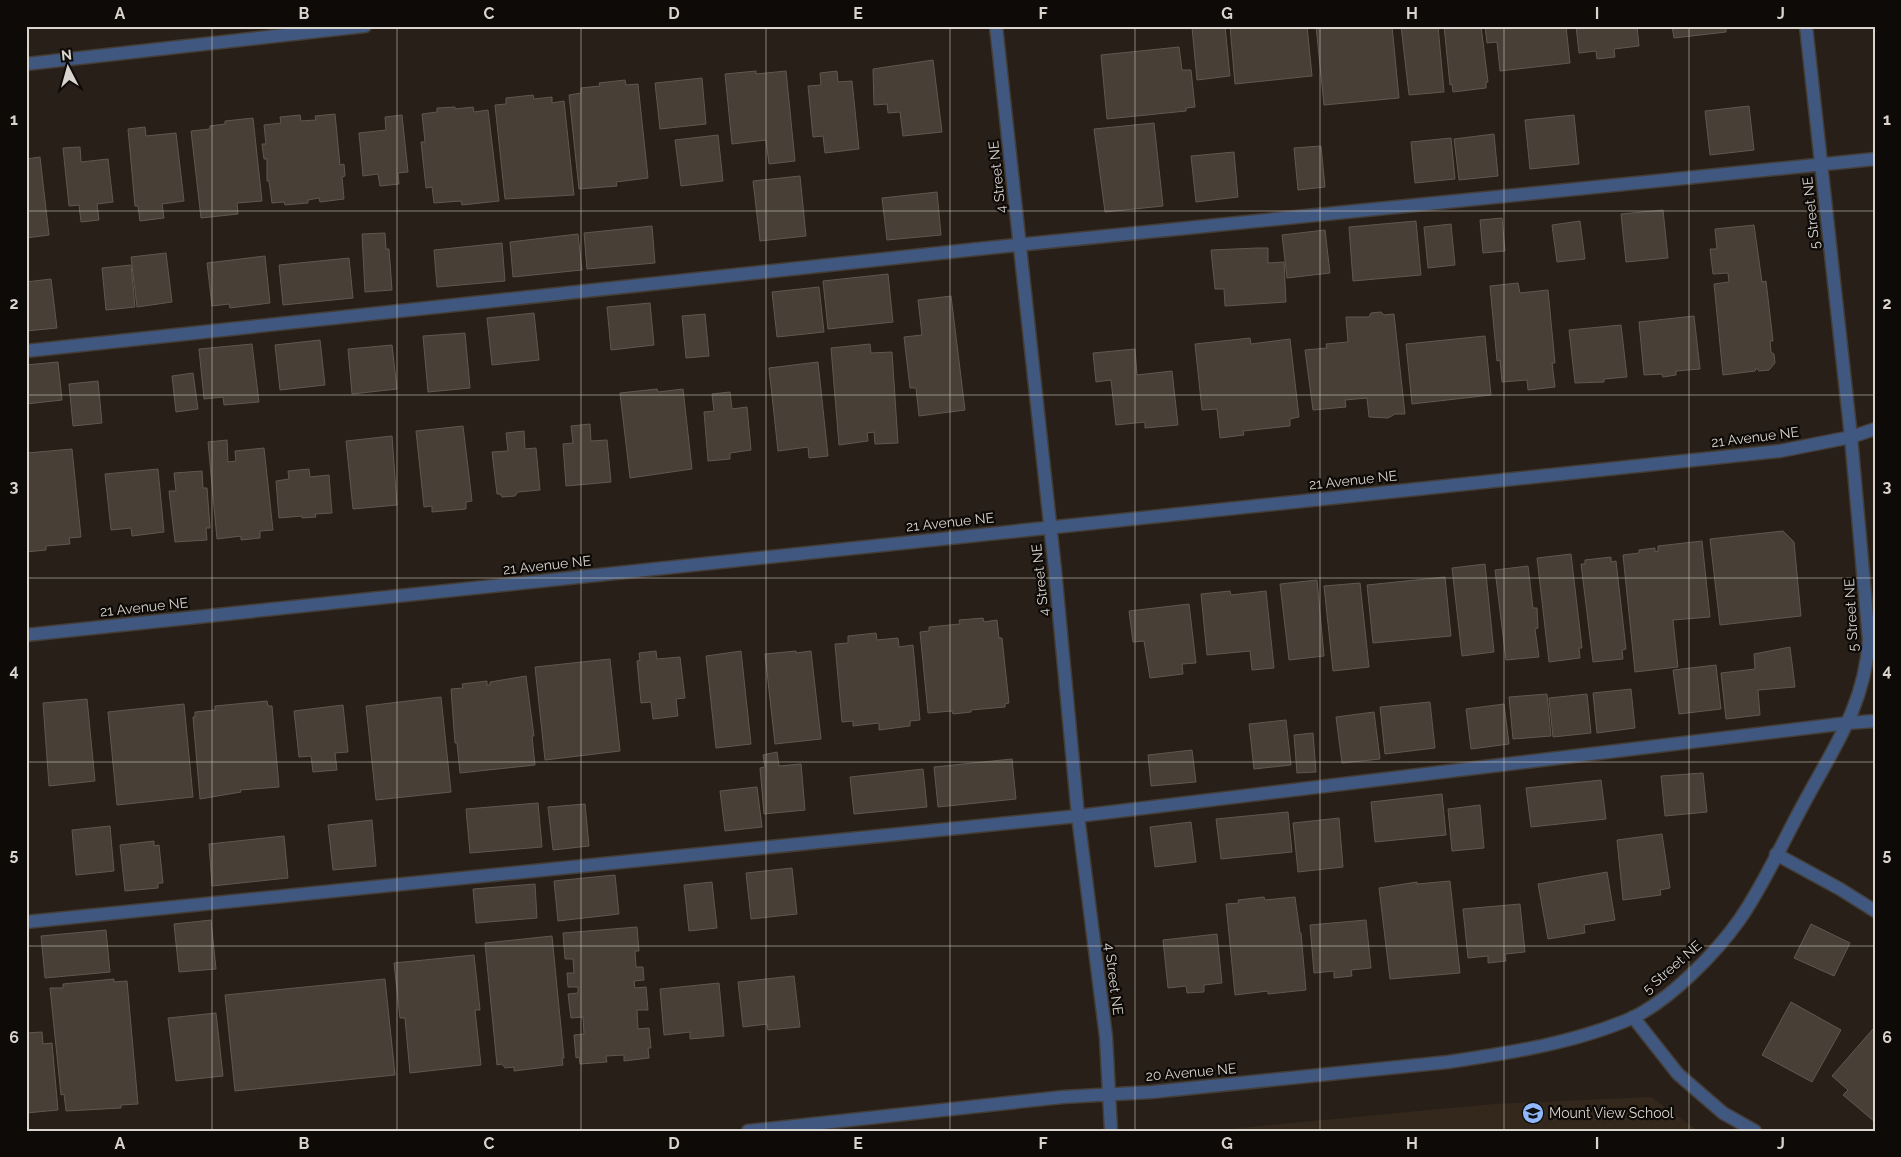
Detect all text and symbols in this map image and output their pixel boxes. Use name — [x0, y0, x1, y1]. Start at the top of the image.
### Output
text: A — [115, 4, 126, 23]
text: B — [299, 4, 310, 23]
text: C — [484, 4, 495, 23]
text: D — [668, 4, 680, 23]
text: E — [853, 4, 863, 23]
text: F — [1038, 4, 1048, 23]
text: G — [1221, 4, 1233, 23]
text: H — [1406, 4, 1418, 23]
text: I — [1595, 4, 1599, 23]
text: J — [1777, 4, 1785, 23]
north arrow — [42, 42, 92, 92]
text: N — [60, 47, 73, 64]
text: 1 — [10, 110, 18, 129]
text: 1 — [1883, 110, 1891, 129]
street label: 4 Street NE — [985, 140, 1009, 214]
street label: 5 Street NE — [1799, 176, 1823, 250]
text: 2 — [9, 294, 19, 313]
text: 2 — [1882, 294, 1892, 313]
street label: 21 Avenue NE — [1710, 424, 1800, 450]
street label: 21 Avenue NE — [1308, 467, 1398, 493]
text: 3 — [10, 477, 19, 496]
text: 3 — [1883, 477, 1892, 496]
street label: 21 Avenue NE — [905, 509, 995, 535]
street label: 4 Street NE — [1028, 543, 1052, 617]
street label: 21 Avenue NE — [502, 552, 592, 578]
street label: 5 Street NE — [1841, 578, 1861, 652]
street label: 21 Avenue NE — [99, 594, 189, 620]
text: 4 — [9, 661, 19, 680]
text: 4 — [1882, 661, 1892, 680]
text: 5 — [10, 845, 19, 864]
text: 5 — [1883, 845, 1892, 864]
street label: 5 Street NE — [1639, 937, 1705, 997]
street label: 4 Street NE — [1102, 942, 1126, 1016]
text: 6 — [9, 1028, 19, 1047]
text: 6 — [1882, 1028, 1892, 1047]
street label: 20 Avenue NE — [1145, 1060, 1237, 1084]
school or university icon: Mount View School — [1521, 1101, 1545, 1125]
place label: Mount View School — [1549, 1105, 1674, 1121]
text: A — [115, 1134, 126, 1153]
text: B — [299, 1134, 310, 1153]
text: C — [484, 1134, 495, 1153]
text: D — [668, 1134, 680, 1153]
text: E — [853, 1134, 863, 1153]
text: F — [1038, 1134, 1048, 1153]
text: G — [1221, 1134, 1233, 1153]
text: H — [1406, 1134, 1418, 1153]
text: I — [1595, 1134, 1599, 1153]
text: J — [1777, 1134, 1785, 1153]

